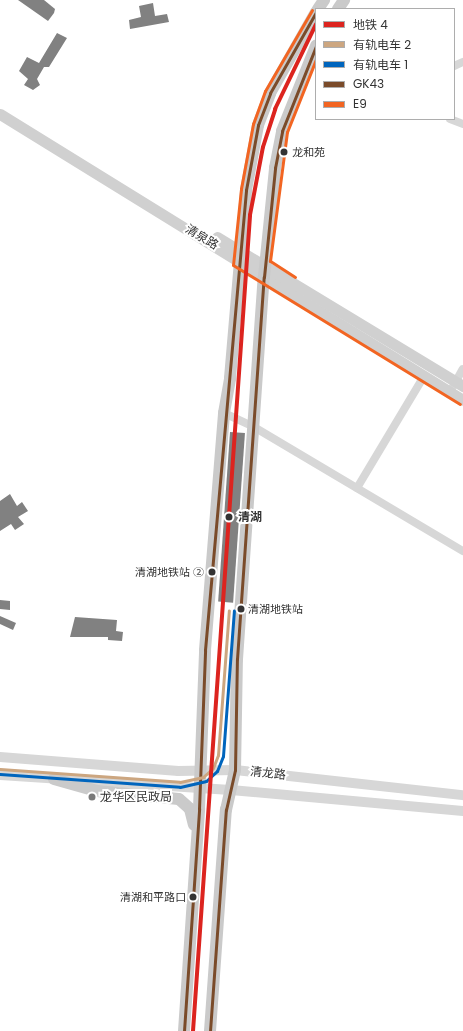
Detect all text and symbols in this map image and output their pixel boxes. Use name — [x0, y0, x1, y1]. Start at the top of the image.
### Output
legend — [315, 8, 455, 120]
text: 地铁 4 — [353, 16, 388, 33]
text: 有轨电车 2 — [353, 36, 411, 53]
text: 有轨电车 1 — [353, 56, 408, 73]
text: GK43 — [353, 75, 384, 92]
text: E9 — [353, 95, 367, 112]
place label: 龙和苑 — [292, 145, 325, 159]
marker: 龙和苑 — [279, 147, 289, 157]
street label: 清泉路 — [183, 222, 221, 252]
place label: 清湖 — [238, 510, 262, 524]
marker: 清湖 — [223, 511, 235, 523]
place label: 清湖地铁站 ② — [135, 565, 204, 579]
marker: 清湖地铁站 ② — [207, 567, 217, 577]
place label: 清湖地铁站 — [248, 602, 303, 616]
marker: 清湖地铁站 — [236, 604, 246, 614]
street label: 清龙路 — [249, 764, 287, 782]
place label: 龙华区民政局 — [100, 790, 172, 804]
marker: 龙华区民政局 — [87, 792, 97, 802]
place label: 清湖和平路口 — [120, 890, 186, 904]
marker: 清湖和平路口 — [188, 892, 198, 902]

